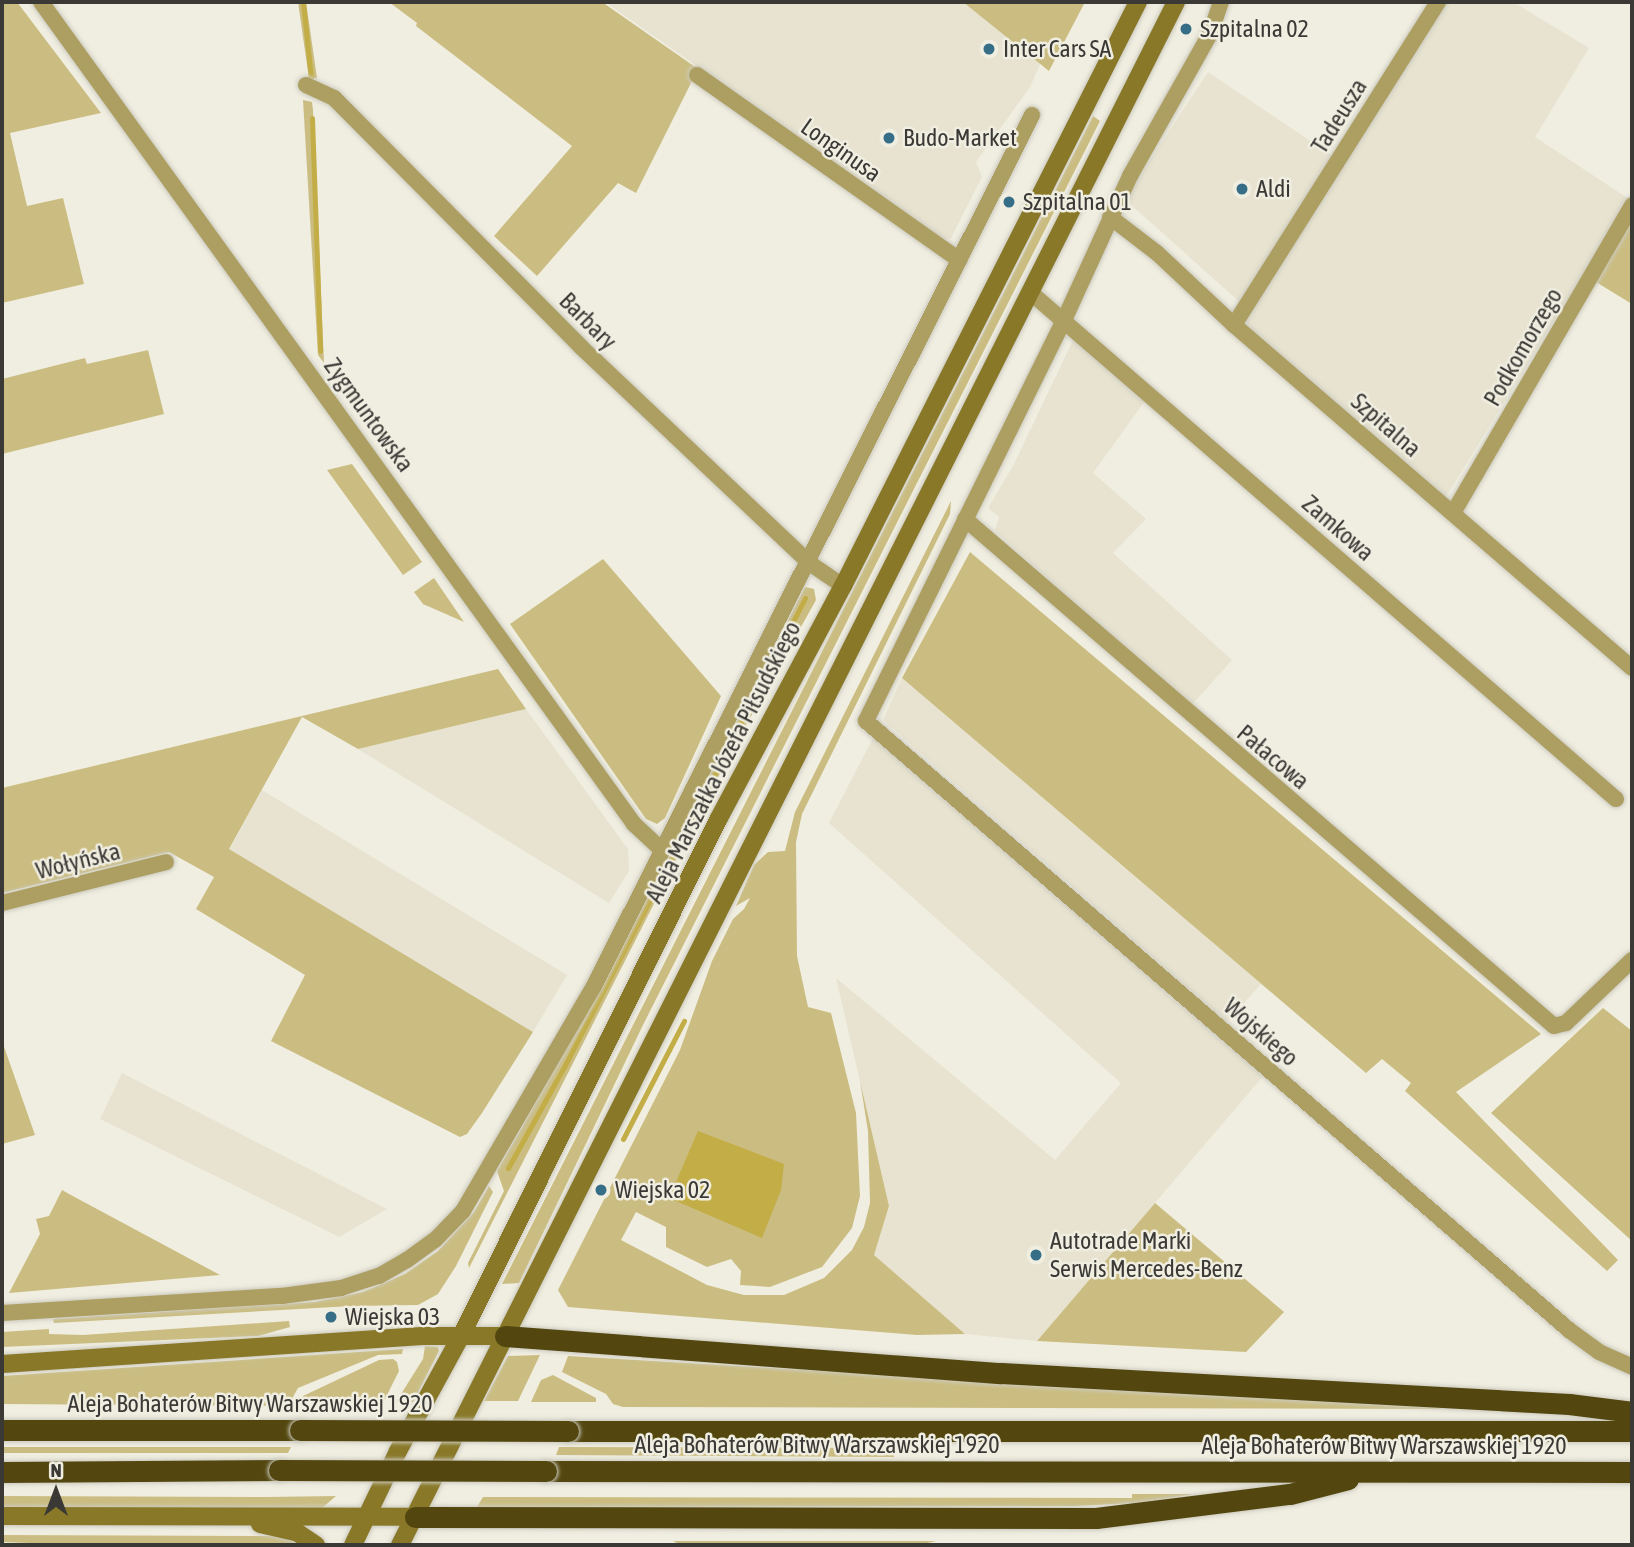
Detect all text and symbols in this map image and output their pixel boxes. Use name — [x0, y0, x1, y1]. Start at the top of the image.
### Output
place label: Szpitalna 02 — [1200, 15, 1309, 43]
marker: Szpitalna 02 — [1178, 21, 1194, 37]
place label: Inter Cars SA — [1003, 35, 1111, 63]
marker: Inter Cars SA — [981, 41, 997, 57]
street label: Tadeusza — [1305, 74, 1373, 158]
street label: Longinusa — [796, 112, 886, 188]
place label: Budo-Market — [903, 124, 1017, 152]
marker: Budo-Market — [881, 130, 897, 146]
place label: Aldi — [1256, 175, 1291, 203]
marker: Aldi — [1234, 181, 1250, 197]
place label: Szpitalna 01 — [1023, 188, 1132, 216]
marker: Szpitalna 01 — [1001, 194, 1017, 210]
street label: Podkomorzego — [1478, 283, 1568, 411]
street label: Barbary — [553, 286, 623, 356]
street label: Zygmuntowska — [318, 352, 420, 478]
street label: Szpitalna — [1345, 387, 1427, 463]
street label: Zamkowa — [1296, 489, 1380, 567]
street label: Aleja Marszałka Józefa Piłsudskiego — [639, 616, 807, 908]
street label: Pałacowa — [1231, 719, 1315, 795]
street label: Wołyńska — [33, 837, 123, 885]
street label: Wojskiego — [1218, 992, 1304, 1072]
place label: Wiejska 02 — [615, 1176, 710, 1204]
marker: Wiejska 02 — [593, 1182, 609, 1198]
place label: Autotrade Marki Serwis Mercedes-Benz — [1050, 1227, 1243, 1283]
marker: Autotrade Marki Serwis Mercedes-Benz — [1028, 1247, 1044, 1263]
place label: Wiejska 03 — [345, 1303, 440, 1331]
marker: Wiejska 03 — [323, 1309, 339, 1325]
street label: Aleja Bohaterów Bitwy Warszawskiej 1920 — [68, 1390, 432, 1418]
street label: Aleja Bohaterów Bitwy Warszawskiej 1920 — [635, 1431, 999, 1459]
street label: Aleja Bohaterów Bitwy Warszawskiej 1920 — [1202, 1432, 1566, 1460]
north arrow — [21, 1456, 91, 1526]
text: N — [50, 1459, 62, 1481]

